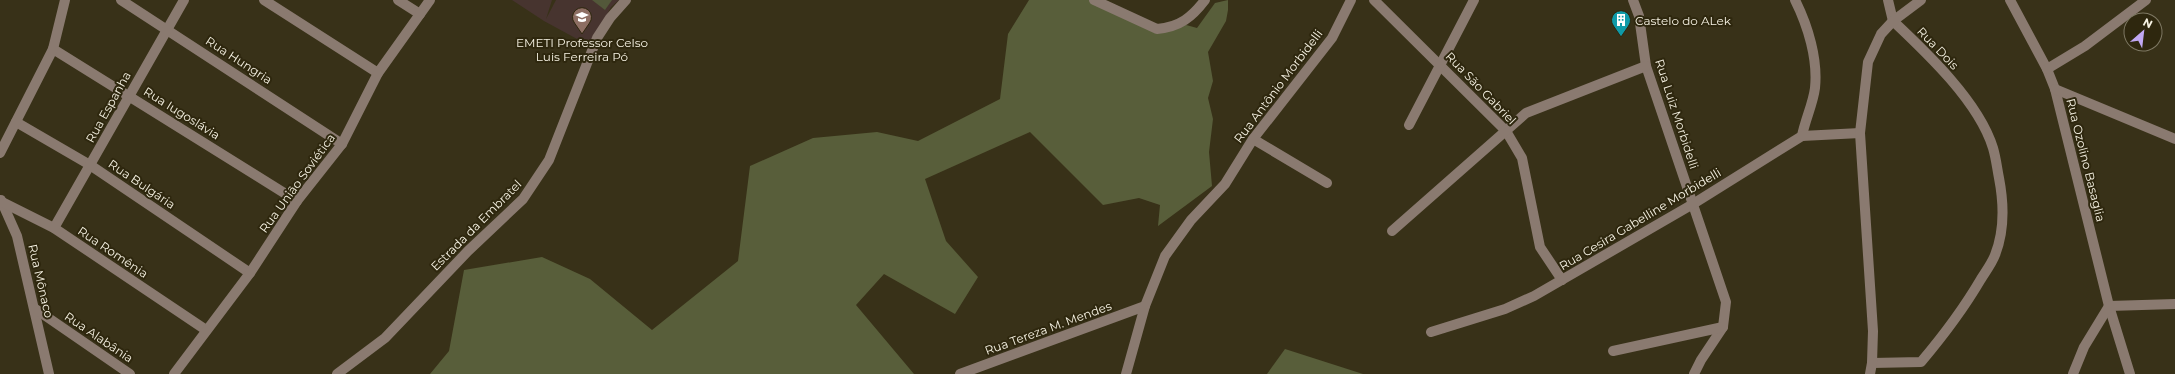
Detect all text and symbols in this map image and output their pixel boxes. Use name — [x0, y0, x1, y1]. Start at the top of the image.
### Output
school or university icon: EMETI Professor Celso Luis Ferreira Pó — [571, 6, 593, 34]
building icon: Castelo do ALek — [1610, 9, 1632, 37]
north arrow — [2123, 12, 2163, 52]
place label: Castelo do ALek — [1635, 13, 1732, 28]
text: N — [2140, 15, 2155, 31]
street label: Rua Dois — [1914, 24, 1962, 73]
street label: Rua Antônio Morbidelli — [1230, 26, 1326, 146]
street label: Rua Hungria — [203, 33, 275, 87]
place label: EMETI Professor Celso Luis Ferreira Pó — [516, 35, 648, 64]
street label: Rua São Gabriel — [1443, 49, 1519, 127]
street label: Rua Luiz Morbidelli — [1652, 57, 1702, 171]
street label: Rua Espanha — [82, 69, 134, 145]
street label: Rua Iugoslávia — [141, 84, 223, 142]
street label: Rua Ozolino Basaglia — [2063, 97, 2109, 223]
street label: Rua União Soviética — [256, 130, 338, 236]
street label: Rua Bulgária — [106, 156, 178, 212]
street label: Rua Cesira Gabelline Morbidelli — [1556, 165, 1724, 273]
street label: Estrada da Embratel — [427, 176, 525, 274]
street label: Rua Romênia — [75, 223, 151, 281]
street label: Rua Mônaco — [25, 243, 57, 319]
street label: Rua Tereza M. Mendes — [983, 298, 1114, 358]
street label: Rua Alabânia — [62, 309, 136, 365]

